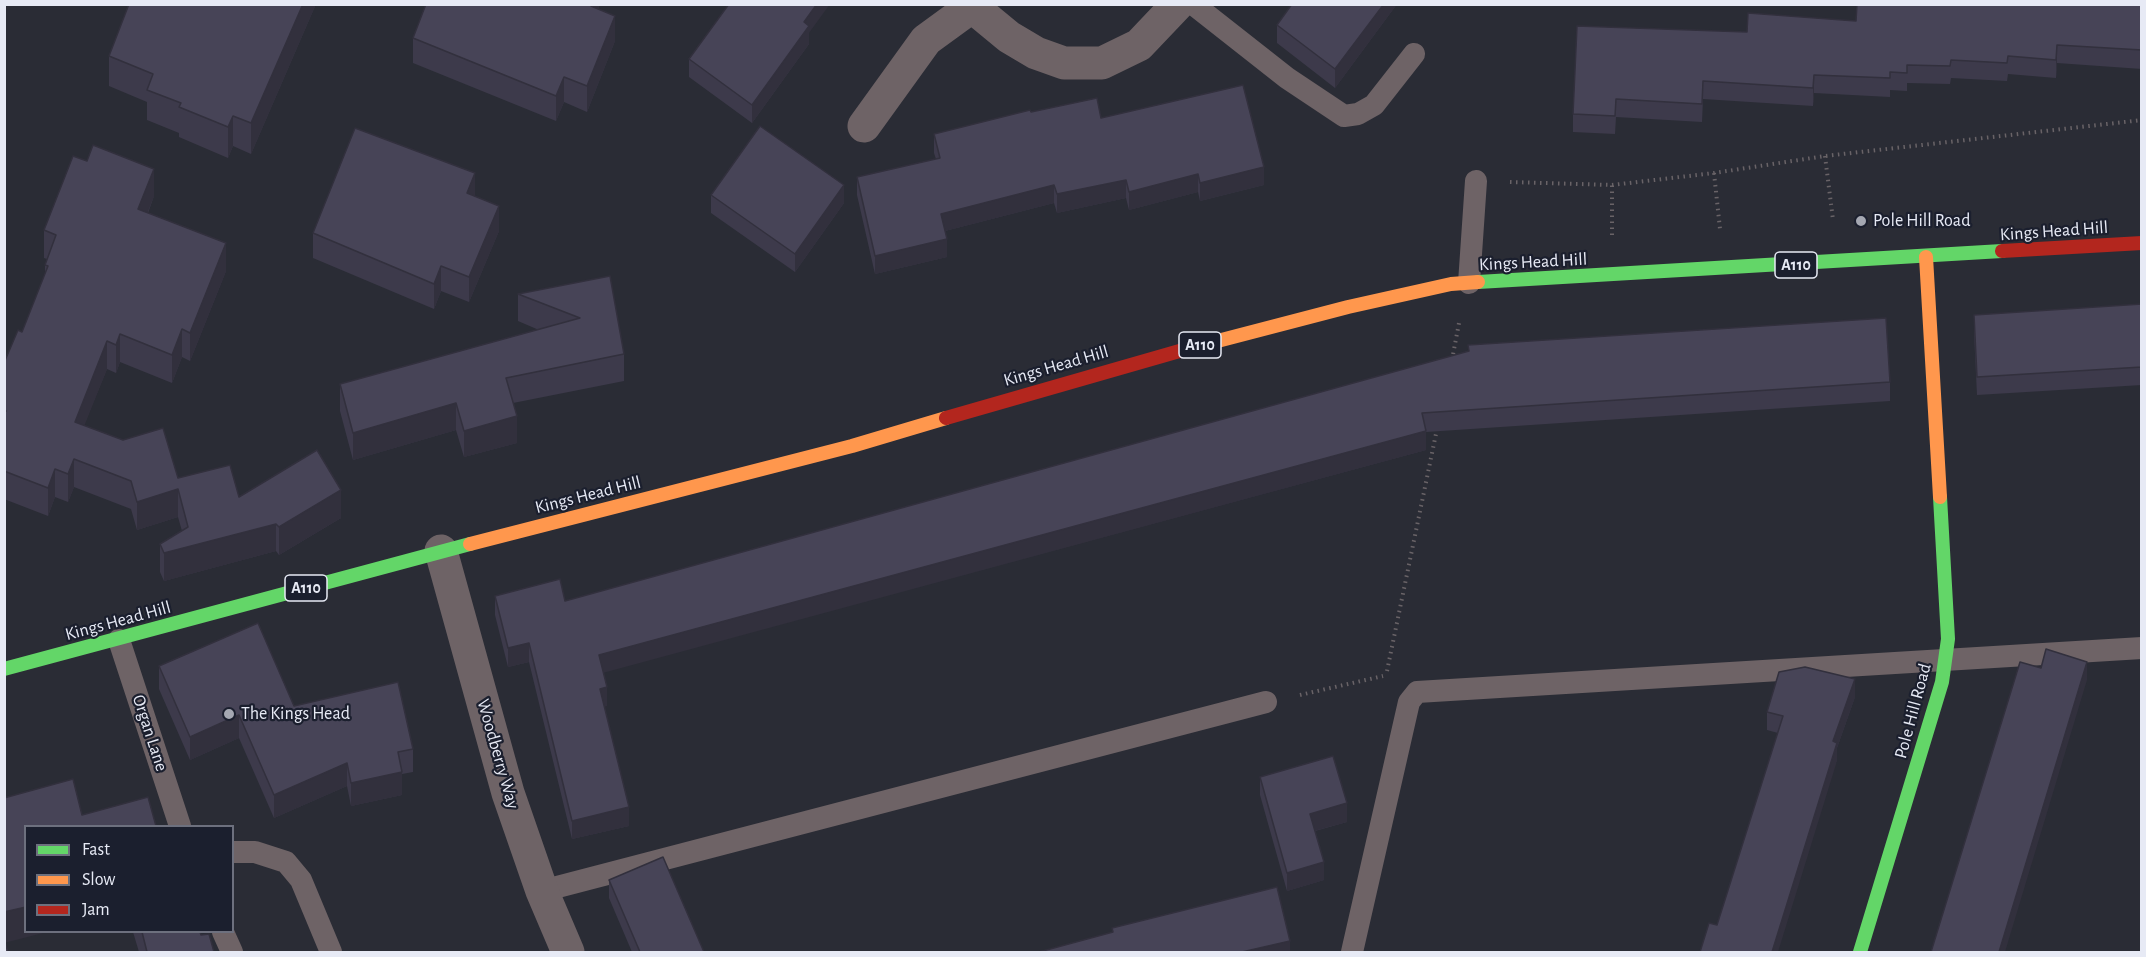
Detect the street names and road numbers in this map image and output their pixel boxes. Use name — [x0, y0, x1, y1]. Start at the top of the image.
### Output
street label: Kings Head Hill — [1999, 216, 2109, 246]
street label: Kings Head Hill — [1478, 248, 1588, 276]
road number: A110 — [1775, 252, 1817, 278]
road number: A110 — [1179, 332, 1221, 358]
street label: Kings Head Hill — [1001, 341, 1111, 391]
street label: Kings Head Hill — [533, 471, 643, 519]
road number: A110 — [285, 575, 327, 601]
street label: Kings Head Hill — [63, 597, 173, 645]
street label: Pole Hill Road — [1890, 661, 1936, 761]
street label: Organ Lane — [127, 692, 173, 774]
street label: Woodberry Way — [472, 697, 524, 811]

